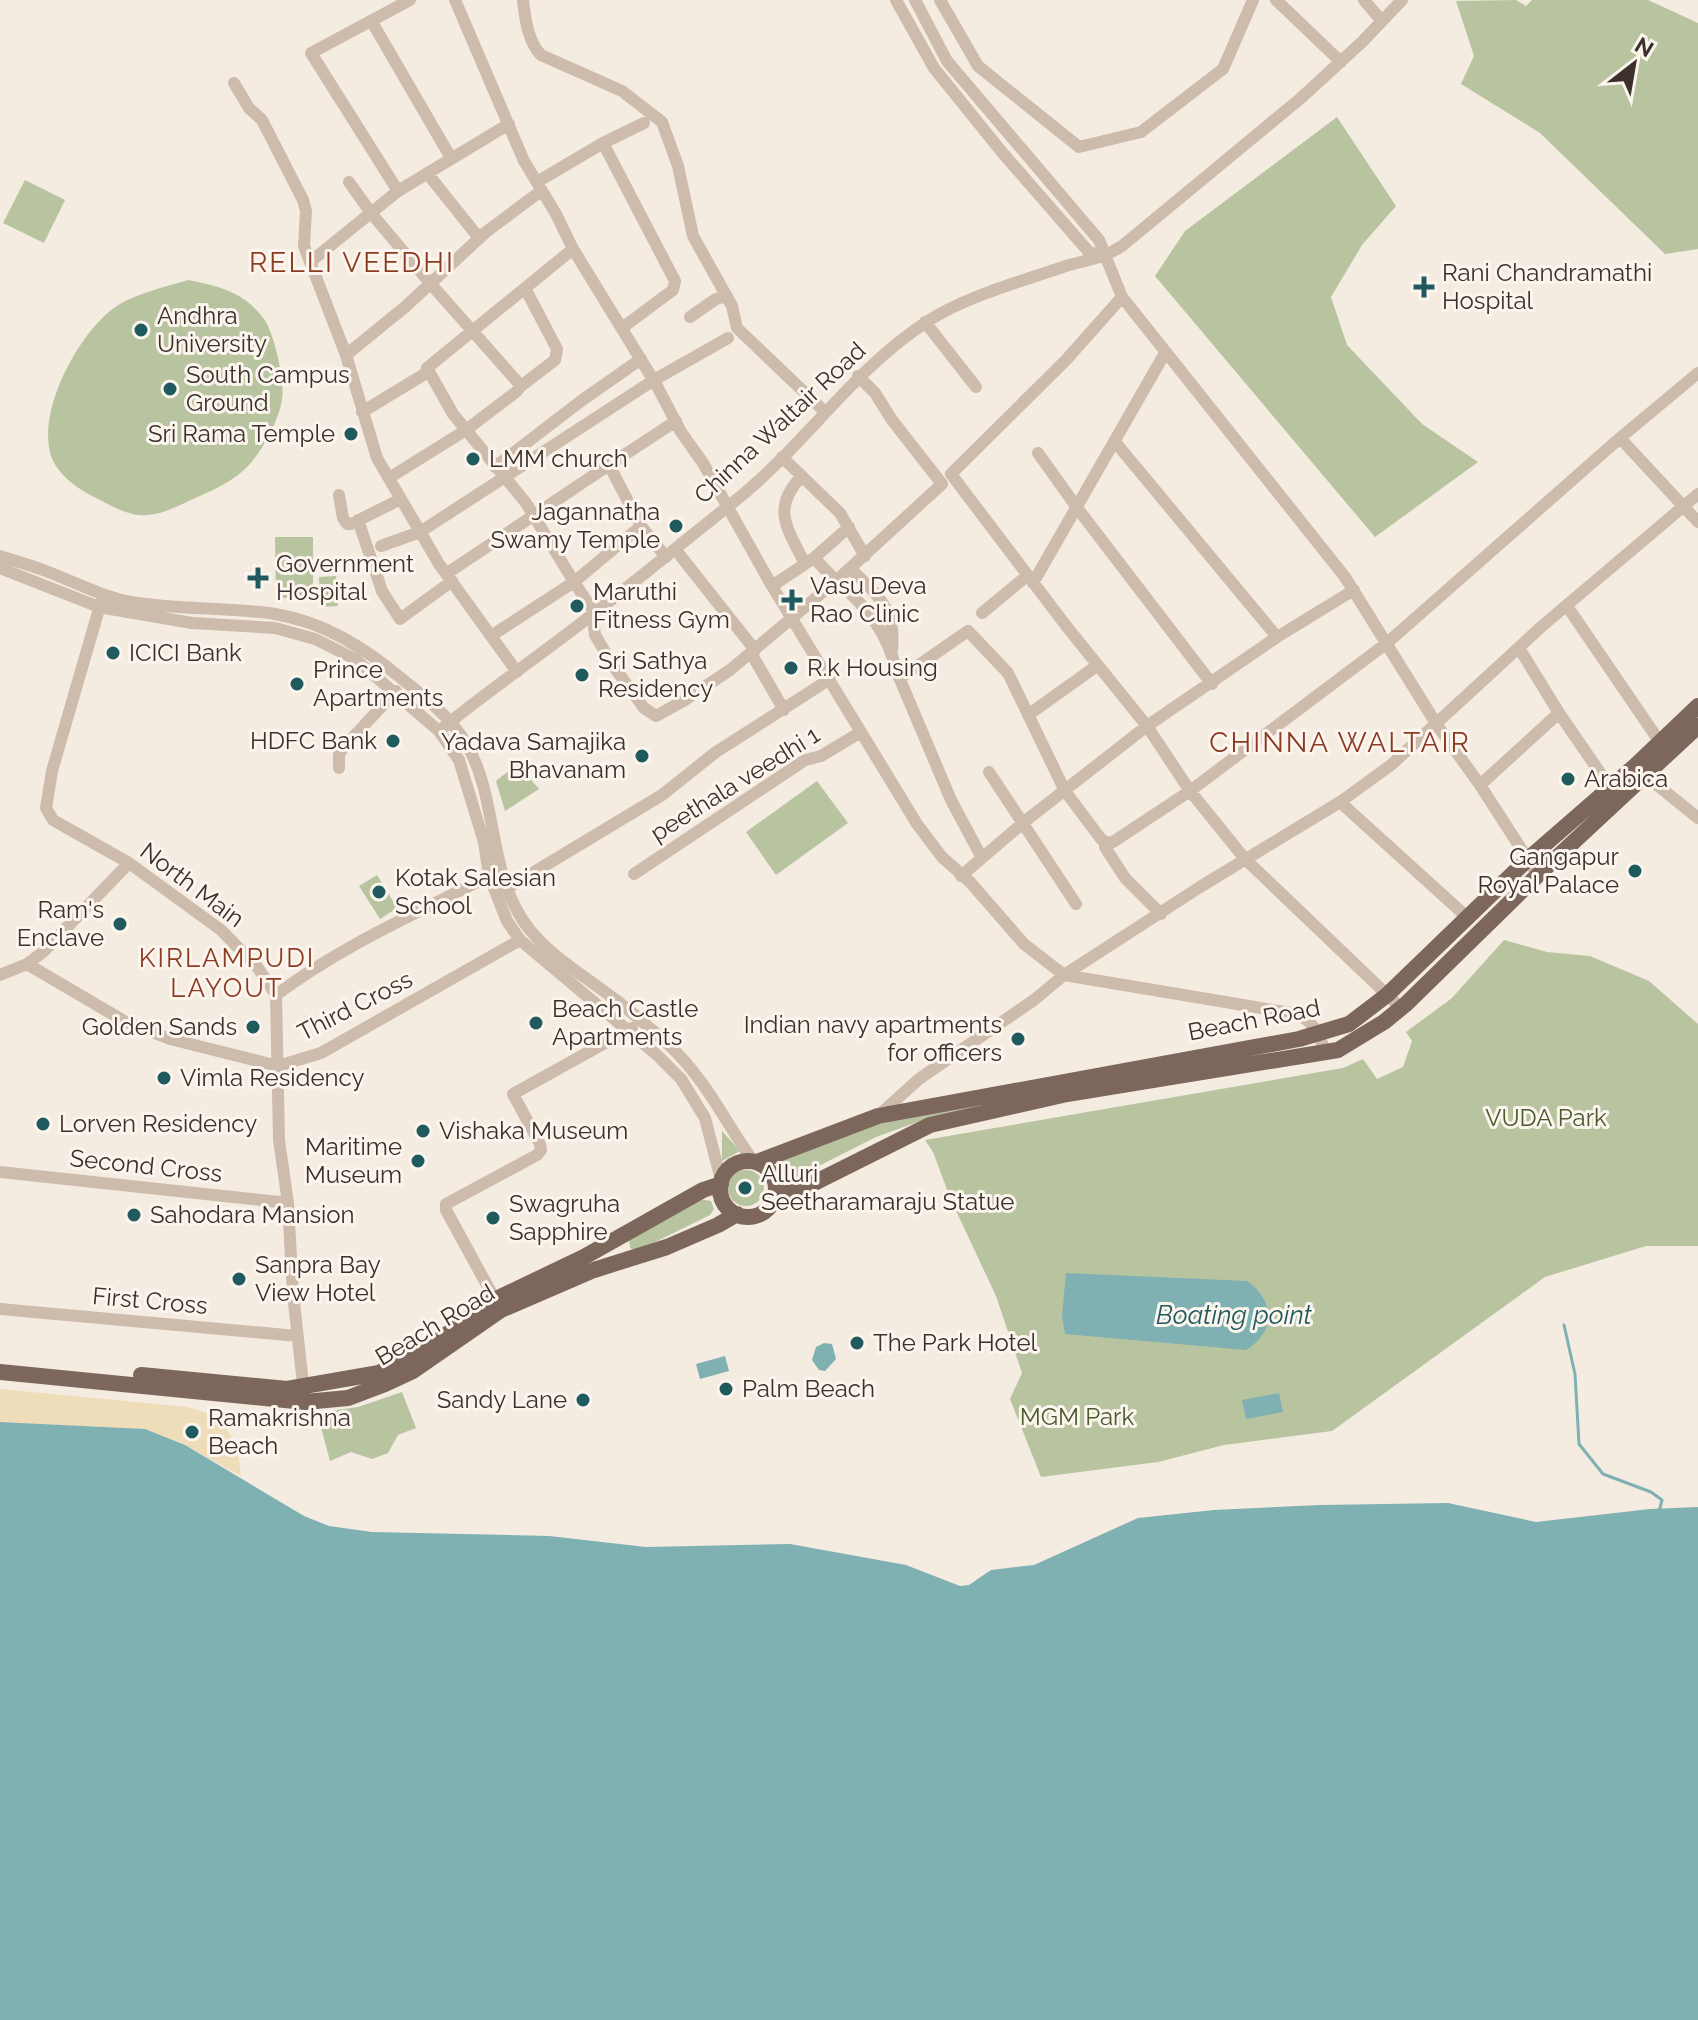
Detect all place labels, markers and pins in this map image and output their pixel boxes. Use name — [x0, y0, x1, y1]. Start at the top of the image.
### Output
place label: Rani Chandramathi Hospital — [1442, 258, 1652, 315]
marker: Rani Chandramathi Hospital — [1413, 276, 1435, 298]
place label: Andhra University — [157, 301, 267, 358]
marker: Andhra University — [132, 321, 150, 339]
place label: South Campus Ground — [186, 360, 350, 417]
marker: South Campus Ground — [161, 380, 179, 398]
place label: Sri Rama Temple — [148, 419, 335, 448]
marker: Sri Rama Temple — [342, 425, 360, 443]
place label: LMM church — [489, 444, 628, 473]
marker: LMM church — [464, 450, 482, 468]
place label: Jagannatha Swamy Temple — [490, 497, 660, 554]
marker: Jagannatha Swamy Temple — [667, 517, 685, 535]
place label: Government Hospital — [276, 549, 414, 606]
marker: Government Hospital — [247, 567, 269, 589]
place label: Vasu Deva Rao Clinic — [810, 571, 927, 628]
place label: Maruthi Fitness Gym — [593, 577, 730, 634]
marker: Vasu Deva Rao Clinic — [781, 589, 803, 611]
marker: Maruthi Fitness Gym — [568, 597, 586, 615]
place label: ICICI Bank — [129, 638, 242, 667]
marker: ICICI Bank — [104, 644, 122, 662]
place label: Sri Sathya Residency — [598, 646, 713, 703]
place label: R.k Housing — [807, 653, 938, 682]
place label: Prince Apartments — [313, 655, 443, 712]
marker: R.k Housing — [782, 659, 800, 677]
marker: Sri Sathya Residency — [573, 666, 591, 684]
marker: Prince Apartments — [288, 675, 306, 693]
place label: HDFC Bank — [250, 726, 377, 755]
place label: Yadava Samajika Bhavanam — [441, 727, 626, 784]
marker: HDFC Bank — [384, 732, 402, 750]
marker: Yadava Samajika Bhavanam — [633, 747, 651, 765]
place label: Arabica — [1584, 764, 1668, 793]
marker: Arabica — [1559, 770, 1577, 788]
place label: Gangapur Royal Palace — [1478, 842, 1620, 899]
marker: Gangapur Royal Palace — [1626, 862, 1644, 880]
place label: Kotak Salesian School — [395, 863, 556, 920]
marker: Kotak Salesian School — [370, 883, 388, 901]
place label: Ram's Enclave — [17, 895, 104, 952]
marker: Ram's Enclave — [111, 915, 129, 933]
place label: Beach Castle Apartments — [552, 994, 698, 1051]
place label: Indian navy apartments for officers — [744, 1010, 1002, 1067]
place label: Golden Sands — [82, 1012, 237, 1041]
marker: Beach Castle Apartments — [527, 1014, 545, 1032]
marker: Golden Sands — [244, 1018, 262, 1036]
marker: Indian navy apartments for officers — [1009, 1030, 1027, 1048]
place label: Vimla Residency — [180, 1063, 365, 1092]
marker: Vimla Residency — [155, 1069, 173, 1087]
place label: Lorven Residency — [59, 1109, 257, 1138]
marker: Lorven Residency — [34, 1115, 52, 1133]
place label: Vishaka Museum — [439, 1116, 628, 1145]
marker: Vishaka Museum — [414, 1122, 432, 1140]
place label: Maritime Museum — [305, 1132, 402, 1189]
marker: Maritime Museum — [409, 1152, 427, 1170]
place label: Alluri Seetharamaraju Statue — [761, 1159, 1014, 1216]
marker: Alluri Seetharamaraju Statue — [736, 1179, 754, 1197]
place label: Swagruha Sapphire — [509, 1189, 620, 1246]
place label: Sahodara Mansion — [150, 1200, 355, 1229]
marker: Sahodara Mansion — [125, 1206, 143, 1224]
marker: Swagruha Sapphire — [484, 1209, 502, 1227]
place label: Sanpra Bay View Hotel — [255, 1250, 381, 1307]
marker: Sanpra Bay View Hotel — [230, 1270, 248, 1288]
place label: The Park Hotel — [873, 1328, 1037, 1357]
marker: The Park Hotel — [848, 1334, 866, 1352]
place label: Palm Beach — [742, 1374, 875, 1403]
marker: Palm Beach — [717, 1380, 735, 1398]
place label: Sandy Lane — [437, 1385, 567, 1414]
marker: Sandy Lane — [574, 1391, 592, 1409]
place label: Ramakrishna Beach — [208, 1403, 351, 1460]
marker: Ramakrishna Beach — [183, 1423, 201, 1441]

